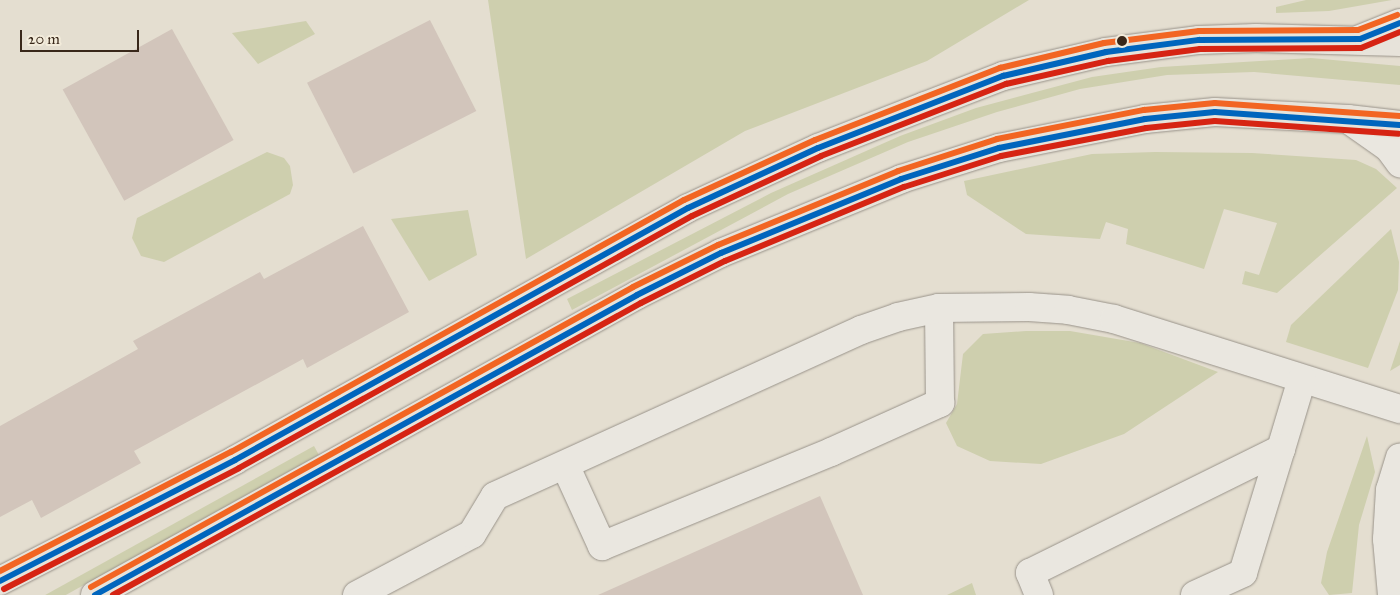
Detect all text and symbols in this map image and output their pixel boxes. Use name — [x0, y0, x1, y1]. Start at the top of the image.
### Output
scale bar — [22, 20, 141, 52]
text: 20 m — [28, 30, 60, 48]
unlabelled marker — [1117, 36, 1127, 46]

